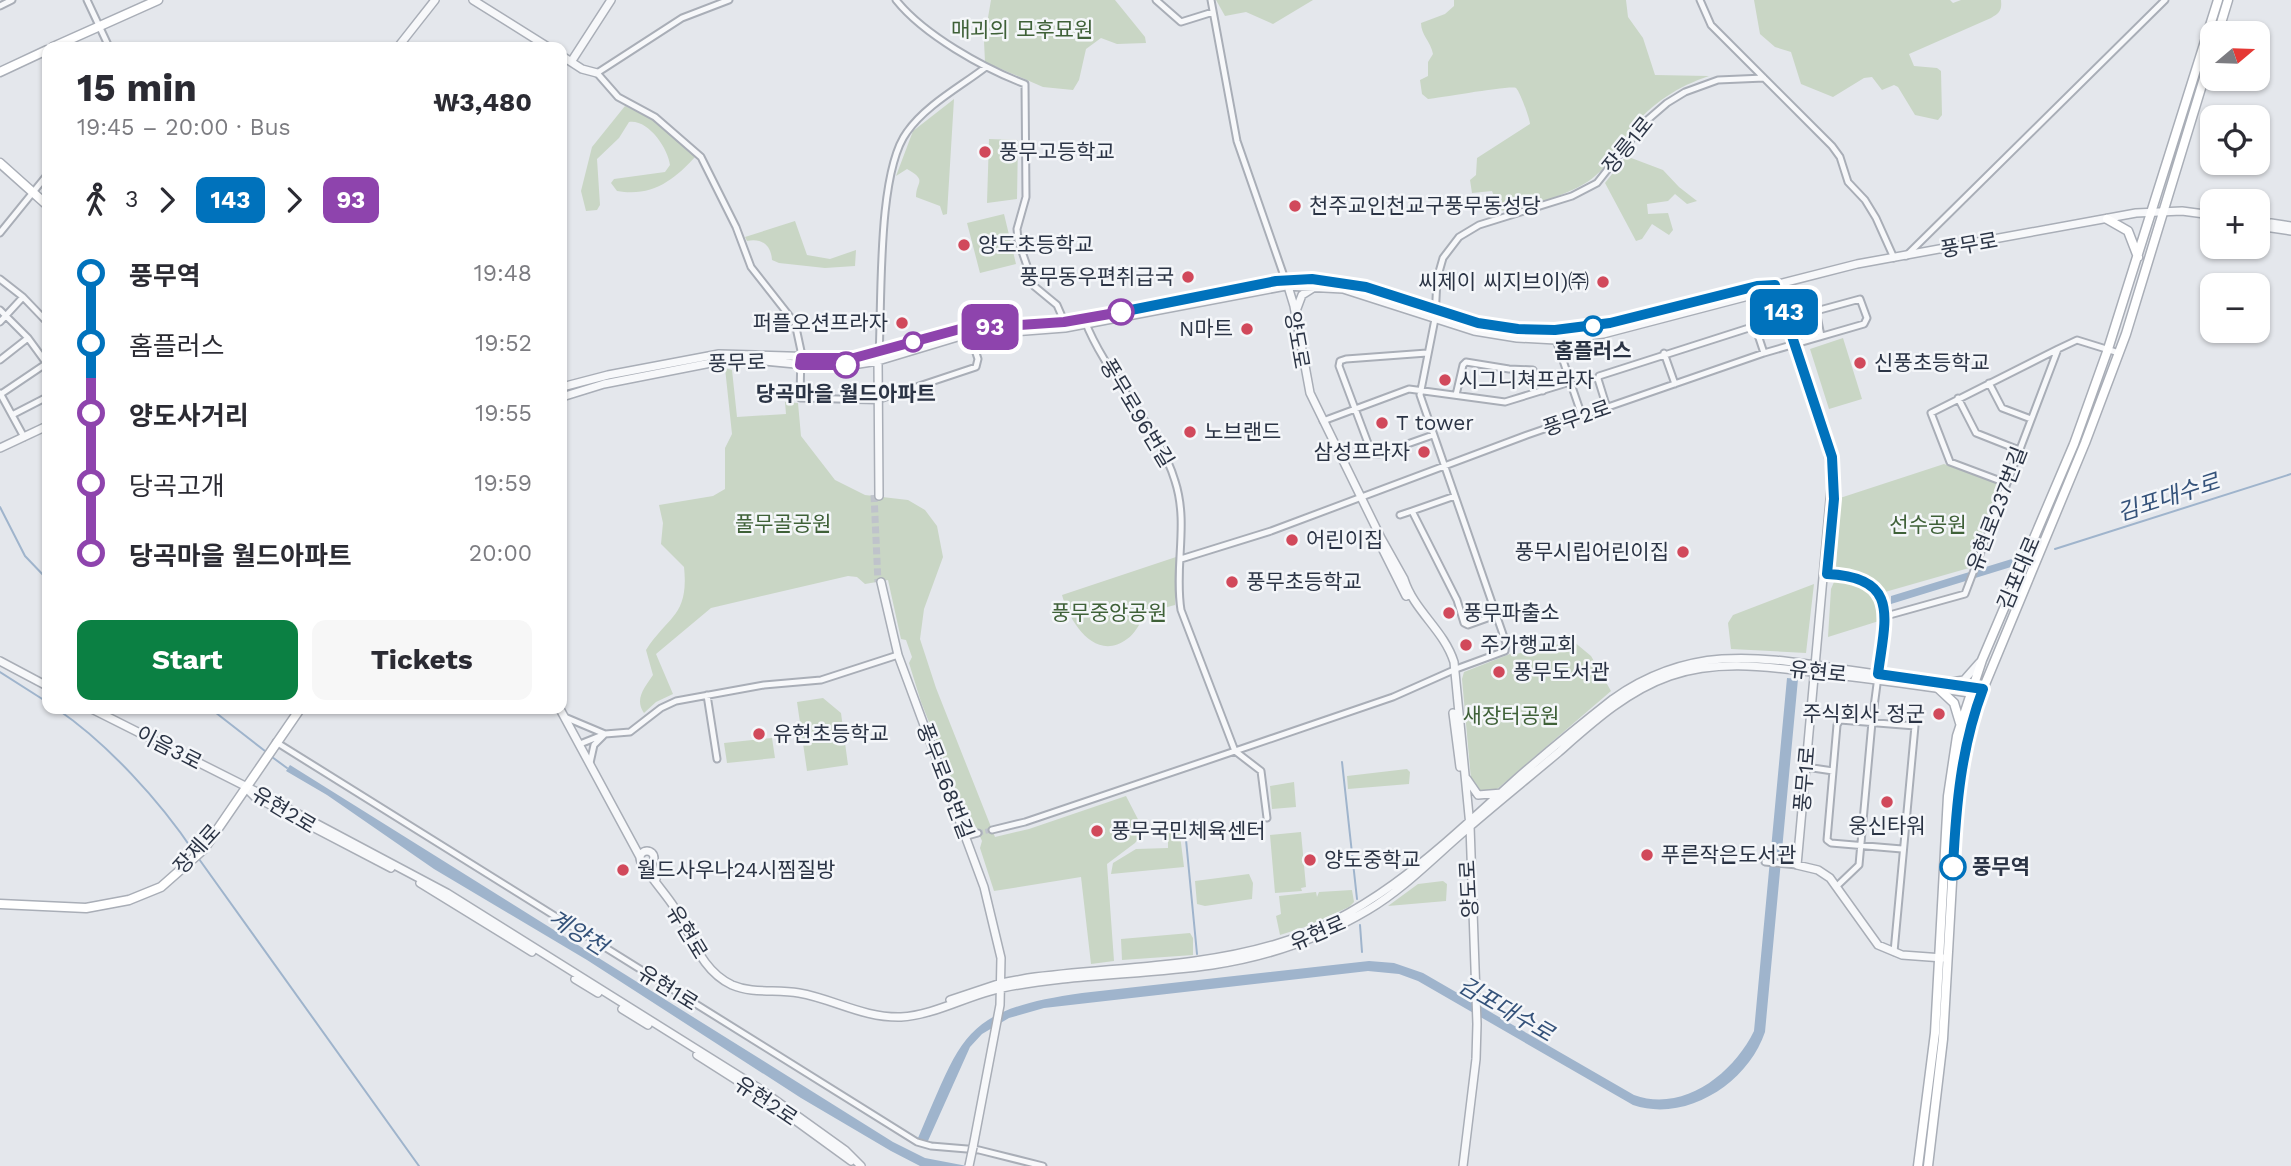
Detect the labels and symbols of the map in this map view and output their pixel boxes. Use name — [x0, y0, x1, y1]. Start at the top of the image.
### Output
park label: 매괴의 모후묘원 — [951, 17, 1093, 42]
north arrow — [2200, 21, 2270, 91]
street label: 장릉1로 — [1597, 111, 1658, 178]
place label: 풍무고등학교 — [999, 139, 1115, 164]
marker: 풍무고등학교 — [977, 144, 993, 160]
place label: 천주교인천교구풍무동성당 — [1309, 193, 1541, 218]
marker: 천주교인천교구풍무동성당 — [1287, 198, 1303, 214]
street label: 풍무로 — [1938, 227, 2000, 262]
place label: 양도초등학교 — [978, 232, 1094, 257]
marker: 양도초등학교 — [956, 237, 972, 253]
place label: 풍무동우편취급국 — [1019, 264, 1174, 289]
marker: 풍무동우편취급국 — [1180, 269, 1196, 285]
place label: 씨제이 씨지브이)㈜ — [1418, 269, 1589, 294]
marker: 씨제이 씨지브이)㈜ — [1595, 274, 1611, 290]
line badge: 143 — [1744, 289, 1824, 335]
unlabelled marker — [1108, 299, 1134, 325]
line badge: 93 — [958, 304, 1021, 350]
street label: 양도로 — [1280, 309, 1315, 371]
place label: 퍼플오션프라자 — [753, 310, 888, 335]
marker: 퍼플오션프라자 — [894, 315, 910, 331]
place label: N마트 — [1179, 316, 1233, 341]
marker: 홈플러스 — [1583, 316, 1603, 336]
marker: N마트 — [1239, 321, 1255, 337]
unlabelled marker — [903, 332, 923, 352]
place label: 홈플러스 — [1554, 338, 1632, 363]
street label: 풍무로 — [708, 349, 766, 376]
place label: 신풍초등학교 — [1874, 350, 1990, 375]
marker: 당곡마을 월드아파트 — [833, 352, 859, 378]
street label: 풍무로96번길 — [1095, 354, 1180, 472]
marker: 신풍초등학교 — [1852, 355, 1868, 371]
place label: 시그니쳐프라자 — [1459, 367, 1594, 392]
marker: 시그니쳐프라자 — [1437, 372, 1453, 388]
place label: 당곡마을 월드아파트 — [756, 381, 936, 406]
street label: 풍무2로 — [1540, 394, 1614, 441]
place label: T tower — [1396, 410, 1474, 435]
marker: T tower — [1374, 415, 1390, 431]
place label: 노브랜드 — [1204, 419, 1281, 444]
marker: 노브랜드 — [1182, 424, 1198, 440]
place label: 삼성프라자 — [1313, 439, 1410, 464]
street label: 유현로237번길 — [1961, 443, 2032, 575]
marker: 삼성프라자 — [1416, 444, 1432, 460]
water label: 김포대수로 — [2114, 468, 2224, 527]
park label: 풀무골공원 — [735, 511, 831, 536]
park label: 선수공원 — [1889, 512, 1967, 537]
place label: 어린이집 — [1306, 527, 1383, 552]
marker: 어린이집 — [1284, 532, 1300, 548]
street label: 김포대로 — [1992, 532, 2045, 613]
place label: 풍무시립어린이집 — [1514, 539, 1669, 564]
marker: 풍무시립어린이집 — [1675, 544, 1691, 560]
place label: 풍무초등학교 — [1246, 569, 1362, 594]
marker: 풍무초등학교 — [1224, 574, 1240, 590]
park label: 풍무중앙공원 — [1051, 600, 1167, 625]
place label: 풍무파출소 — [1463, 600, 1560, 625]
marker: 풍무파출소 — [1441, 605, 1457, 621]
place label: 주가행교회 — [1480, 632, 1577, 657]
marker: 주가행교회 — [1458, 637, 1474, 653]
street label: 유현로 — [1788, 656, 1848, 687]
place label: 풍무도서관 — [1513, 659, 1610, 684]
marker: 풍무도서관 — [1491, 664, 1507, 680]
place label: 주식회사 정군 — [1802, 701, 1925, 726]
park label: 새장터공원 — [1463, 703, 1559, 728]
marker: 주식회사 정군 — [1931, 706, 1947, 722]
street label: 풍무로68번길 — [912, 719, 979, 842]
street label: 이음3로 — [132, 720, 206, 775]
place label: 유현초등학교 — [773, 721, 889, 746]
marker: 유현초등학교 — [751, 726, 767, 742]
street label: 풍무1로 — [1789, 745, 1820, 813]
street label: 유현2로 — [248, 781, 321, 838]
marker: 웅신타워 — [1879, 794, 1895, 810]
place label: 웅신타워 — [1848, 813, 1926, 838]
place label: 풍무국민체육센터 — [1111, 818, 1266, 843]
street label: 장제로 — [168, 819, 225, 879]
marker: 풍무국민체육센터 — [1089, 823, 1105, 839]
place label: 푸른작은도서관 — [1661, 842, 1796, 867]
place label: 양도중학교 — [1324, 847, 1421, 872]
marker: 푸른작은도서관 — [1639, 847, 1655, 863]
marker: 양도중학교 — [1302, 852, 1318, 868]
marker: 풍무역 — [1940, 854, 1966, 880]
place label: 풍무역 — [1972, 854, 2030, 879]
place label: 월드사우나24시찜질방 — [637, 857, 835, 882]
street label: 양도로 — [1455, 859, 1483, 919]
marker: 월드사우나24시찜질방 — [615, 862, 631, 878]
street label: 유현로 — [662, 900, 713, 963]
water label: 계양천 — [544, 904, 614, 962]
street label: 유현로 — [1286, 910, 1349, 955]
street label: 유현1로 — [634, 959, 703, 1016]
water label: 김포대수로 — [1453, 971, 1560, 1048]
street label: 유현2로 — [730, 1071, 802, 1131]

